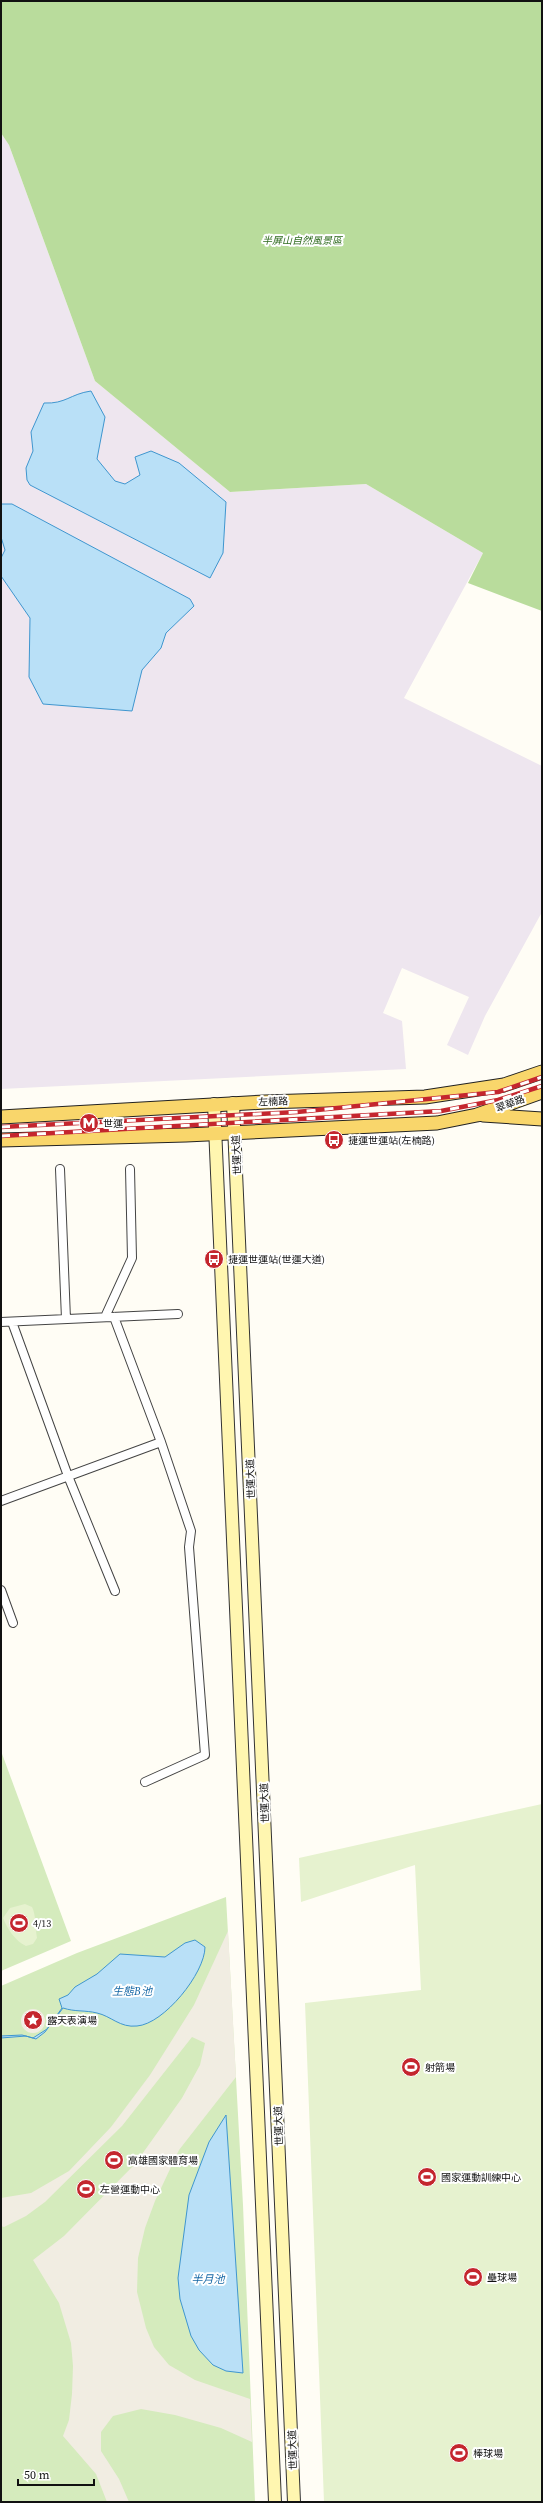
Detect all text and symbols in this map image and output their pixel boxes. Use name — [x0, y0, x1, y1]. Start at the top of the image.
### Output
park label: 半屏山自然風景區 — [262, 234, 344, 247]
street label: 翠華路 — [494, 1092, 526, 1115]
street label: 左楠路 — [258, 1094, 288, 1109]
metro station icon: 世運 — [78, 1112, 100, 1134]
place label: 世運 — [103, 1117, 123, 1130]
bus stop icon: 捷運世運站(左楠路) — [323, 1129, 345, 1151]
place label: 捷運世運站(左楠路) — [348, 1134, 435, 1147]
street label: 世運大道 — [229, 1135, 244, 1175]
bus stop icon: 捷運世運站(世運大道) — [203, 1248, 225, 1270]
place label: 捷運世運站(世運大道) — [228, 1253, 325, 1266]
street label: 世運大道 — [243, 1459, 258, 1499]
street label: 世運大道 — [257, 1783, 272, 1823]
sports icon: 4/13 — [8, 1912, 30, 1934]
place label: 4/13 — [33, 1917, 51, 1930]
water label: 生態B池 — [112, 1984, 153, 1999]
place icon: 露天表演場 — [22, 2009, 44, 2031]
place label: 露天表演場 — [47, 2014, 97, 2027]
sports icon: 射箭場 — [400, 2056, 422, 2078]
place label: 射箭場 — [425, 2061, 455, 2074]
street label: 世運大道 — [271, 2106, 286, 2146]
sports icon: 高雄國家體育場 — [103, 2149, 125, 2171]
place label: 高雄國家體育場 — [128, 2154, 198, 2167]
sports icon: 國家運動訓練中心 — [416, 2166, 438, 2188]
place label: 國家運動訓練中心 — [441, 2171, 521, 2184]
sports icon: 左營運動中心 — [75, 2178, 97, 2200]
place label: 左營運動中心 — [100, 2183, 160, 2196]
sports icon: 壘球場 — [462, 2266, 484, 2288]
place label: 壘球場 — [487, 2271, 517, 2284]
water label: 半月池 — [192, 2272, 225, 2287]
street label: 世運大道 — [285, 2430, 300, 2470]
sports icon: 棒球場 — [448, 2442, 470, 2464]
place label: 棒球場 — [473, 2447, 503, 2460]
scale bar — [18, 2461, 94, 2487]
text: 50 m — [24, 2467, 50, 2483]

